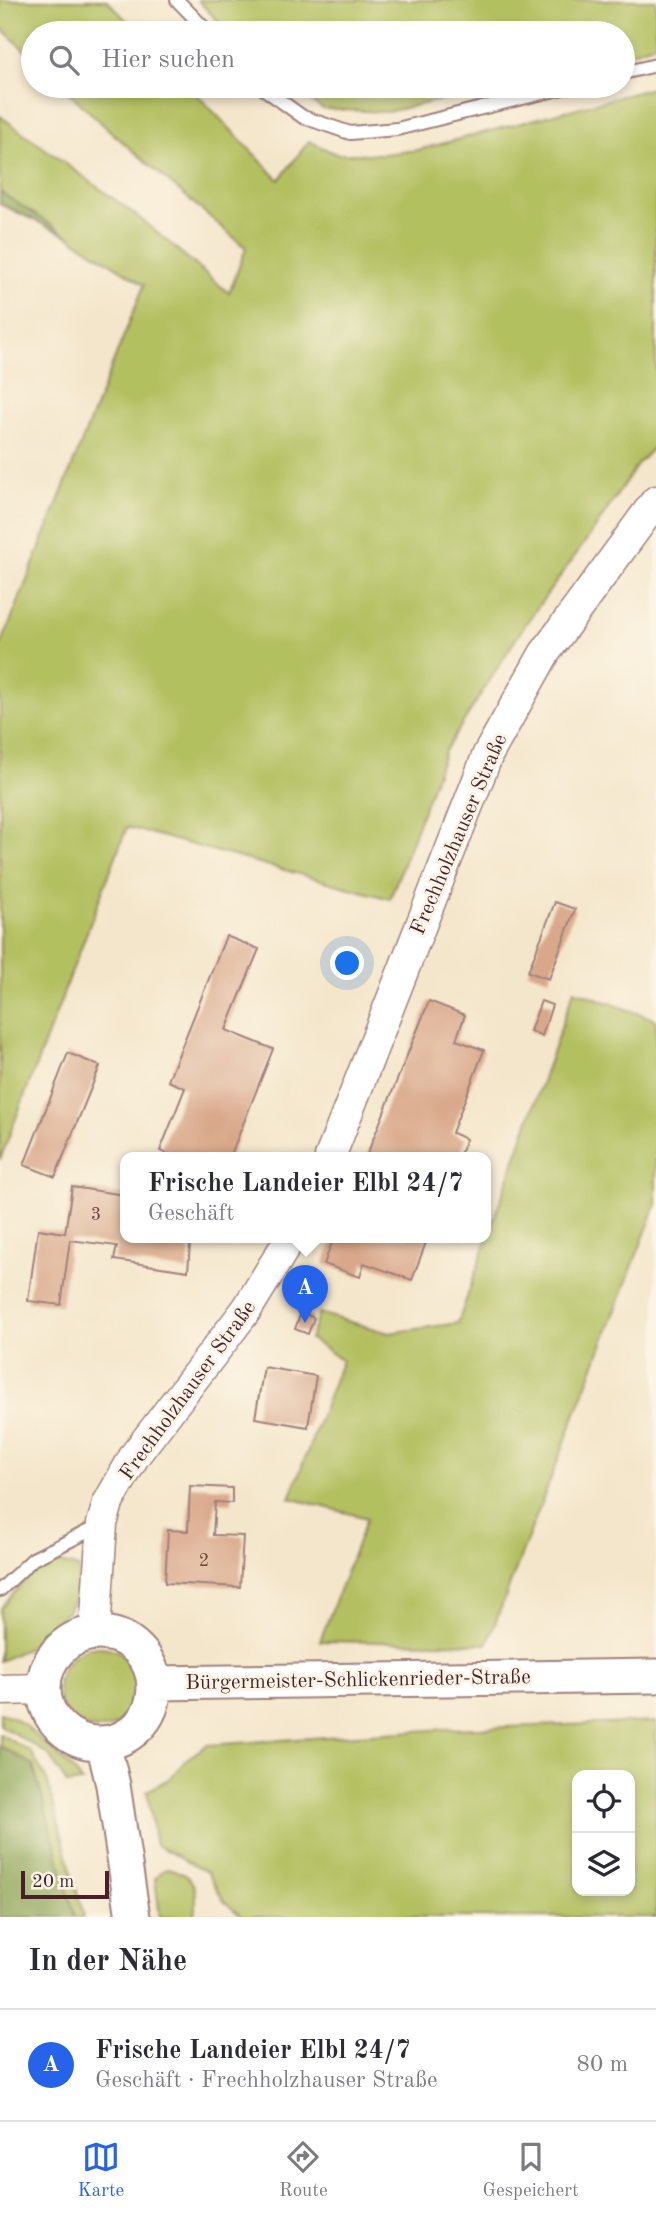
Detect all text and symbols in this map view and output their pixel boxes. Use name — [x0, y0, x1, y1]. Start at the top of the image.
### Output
search box — [21, 21, 635, 98]
icon: search — [45, 41, 83, 79]
text: Hier suchen — [101, 47, 235, 73]
street label: Frechholzhauser Straße — [407, 731, 511, 938]
your location — [330, 946, 364, 980]
popup — [120, 1152, 491, 1243]
text: Frische Landeier Elbl 24/7 — [148, 1171, 463, 1197]
text: Geschäft — [148, 1202, 234, 1225]
house number: 3 — [91, 1206, 101, 1224]
pin: A — [282, 1265, 328, 1323]
street label: Frechholzhauser Straße — [116, 1297, 260, 1484]
house number: 2 — [199, 1552, 209, 1570]
street label: Bürgermeister-Schlickenrieder-Straße — [185, 1667, 531, 1694]
map controls — [572, 1770, 635, 1896]
button: locate — [572, 1770, 635, 1833]
button: layers — [572, 1833, 635, 1896]
scale bar — [21, 1868, 108, 1900]
text: 20 m — [32, 1873, 74, 1892]
text: In der Nähe — [28, 1947, 187, 1977]
text: Frische Landeier Elbl 24/7 — [95, 2038, 411, 2064]
text: A — [42, 2053, 60, 2076]
text: 80 m — [577, 2053, 628, 2076]
text: Geschäft · Frechholzhauser Straße — [95, 2069, 438, 2092]
tab: Karte — [77, 2138, 124, 2203]
tab: Route — [279, 2138, 328, 2203]
tab: Gespeichert — [482, 2138, 579, 2203]

